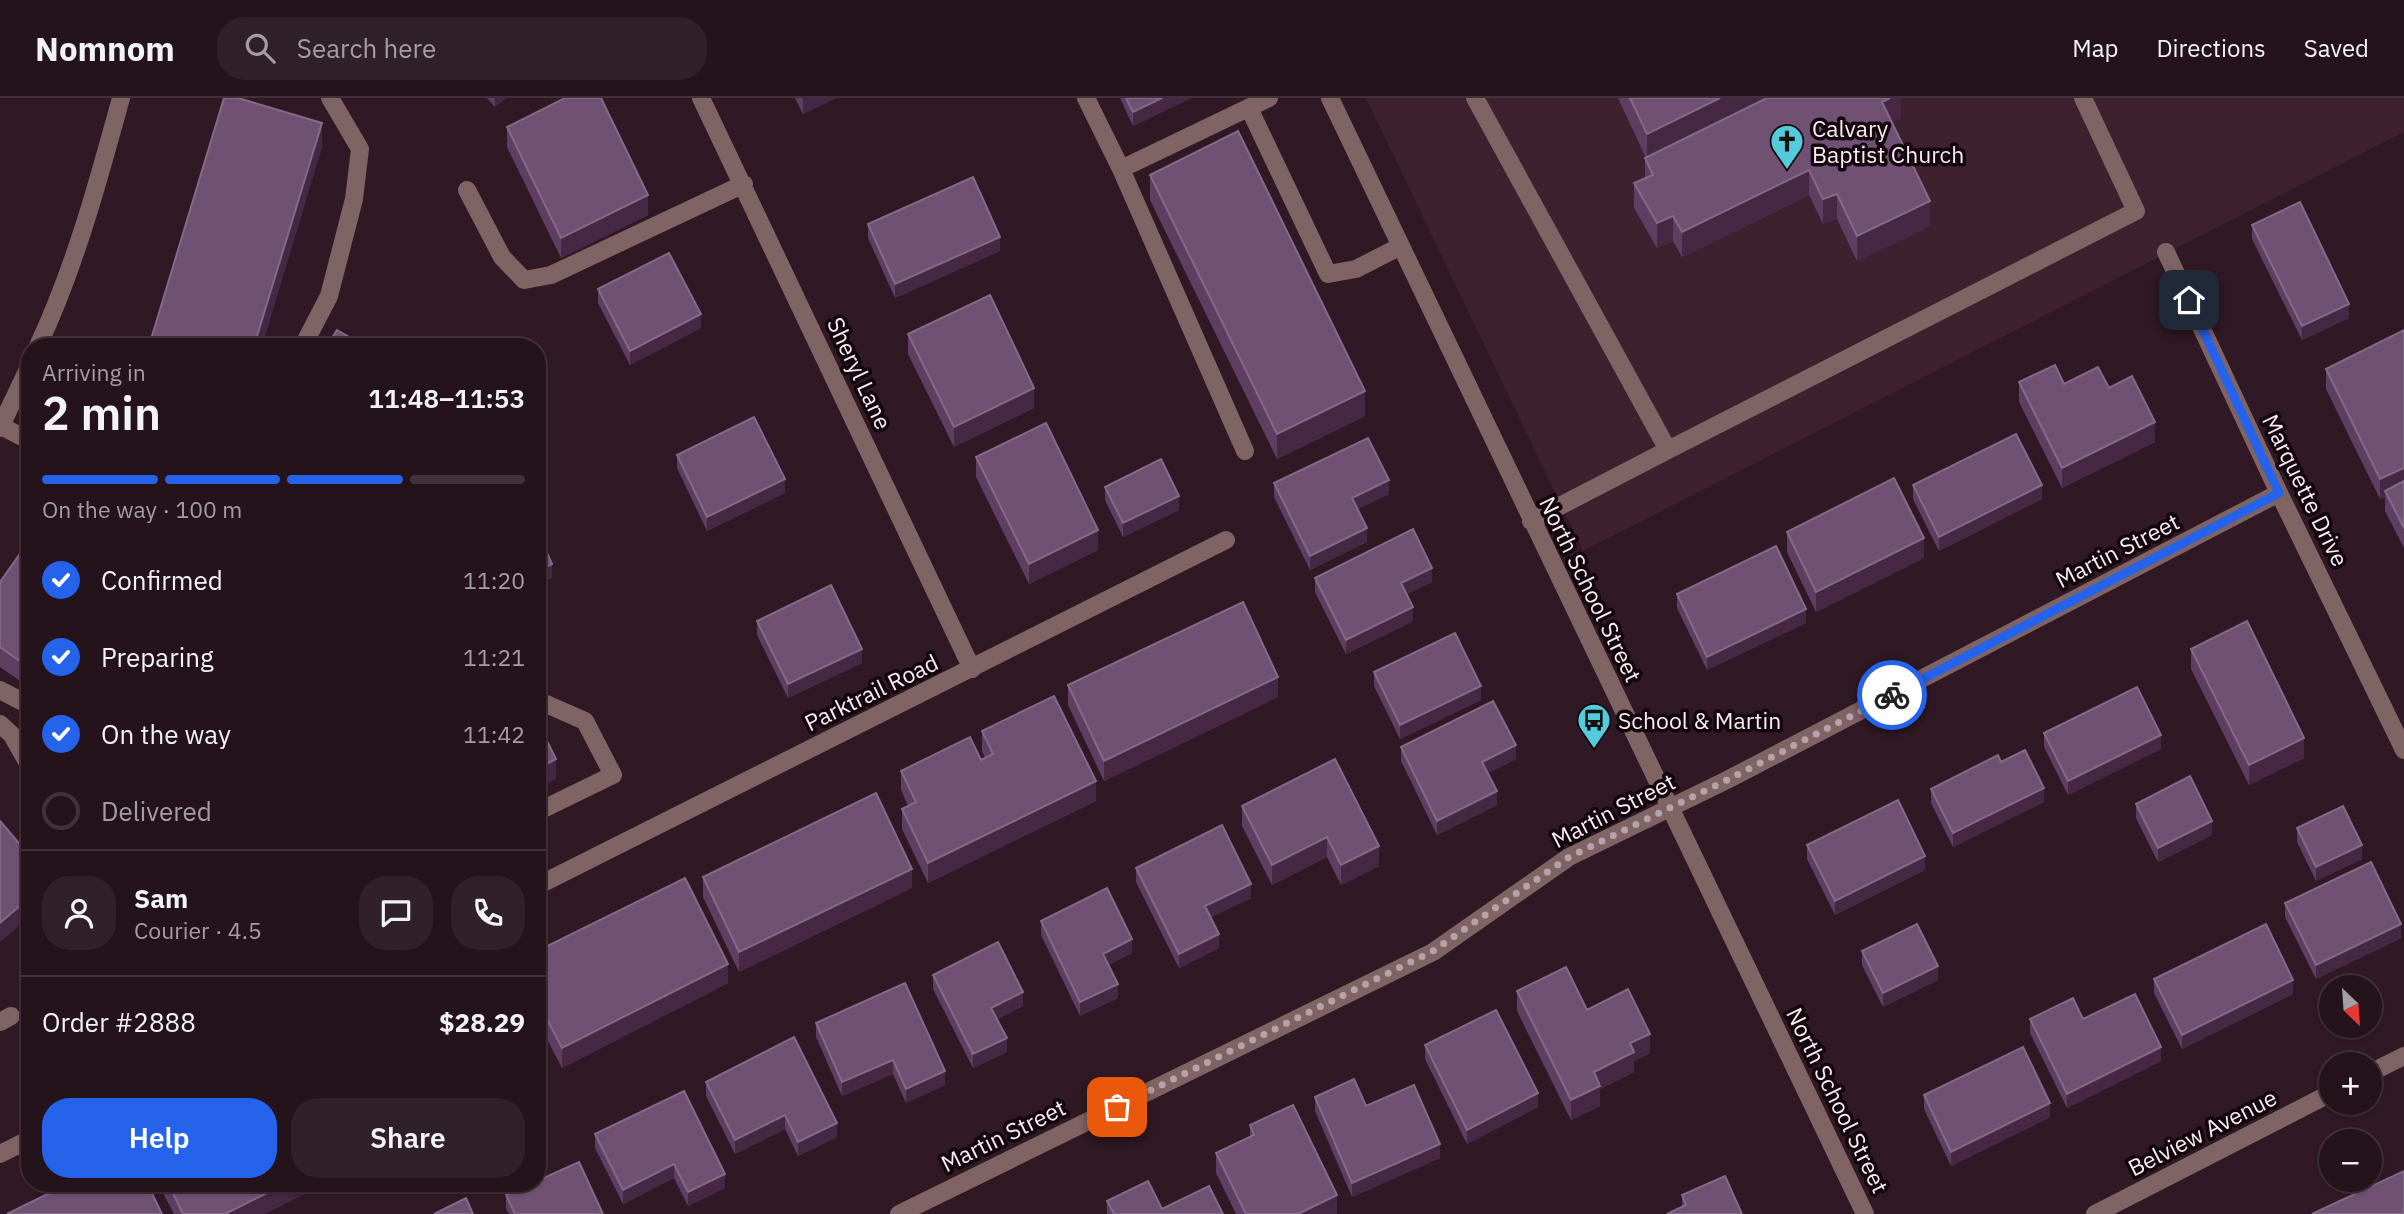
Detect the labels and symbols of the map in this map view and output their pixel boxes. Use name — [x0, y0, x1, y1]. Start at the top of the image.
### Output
place label: Calvary Baptist Church — [1812, 113, 1964, 169]
church icon: Calvary Baptist Church — [1768, 122, 1806, 171]
pin — [2159, 270, 2219, 330]
street label: Sheryl Lane — [821, 312, 899, 434]
street label: Marquette Drive — [2256, 409, 2356, 571]
street label: North School Street — [1533, 491, 1649, 687]
street label: Martin Street — [2050, 506, 2184, 594]
street label: Parktrail Road — [799, 647, 943, 737]
courier — [1857, 660, 1927, 730]
bus stop icon: School & Martin — [1575, 701, 1613, 750]
place label: School & Martin — [1618, 705, 1781, 735]
street label: Martin Street — [1546, 766, 1680, 854]
north arrow — [2319, 975, 2382, 1038]
street label: North School Street — [1780, 1002, 1896, 1198]
pin — [1087, 1077, 1147, 1137]
street label: Belview Avenue — [2123, 1082, 2281, 1182]
street label: Martin Street — [936, 1092, 1070, 1178]

